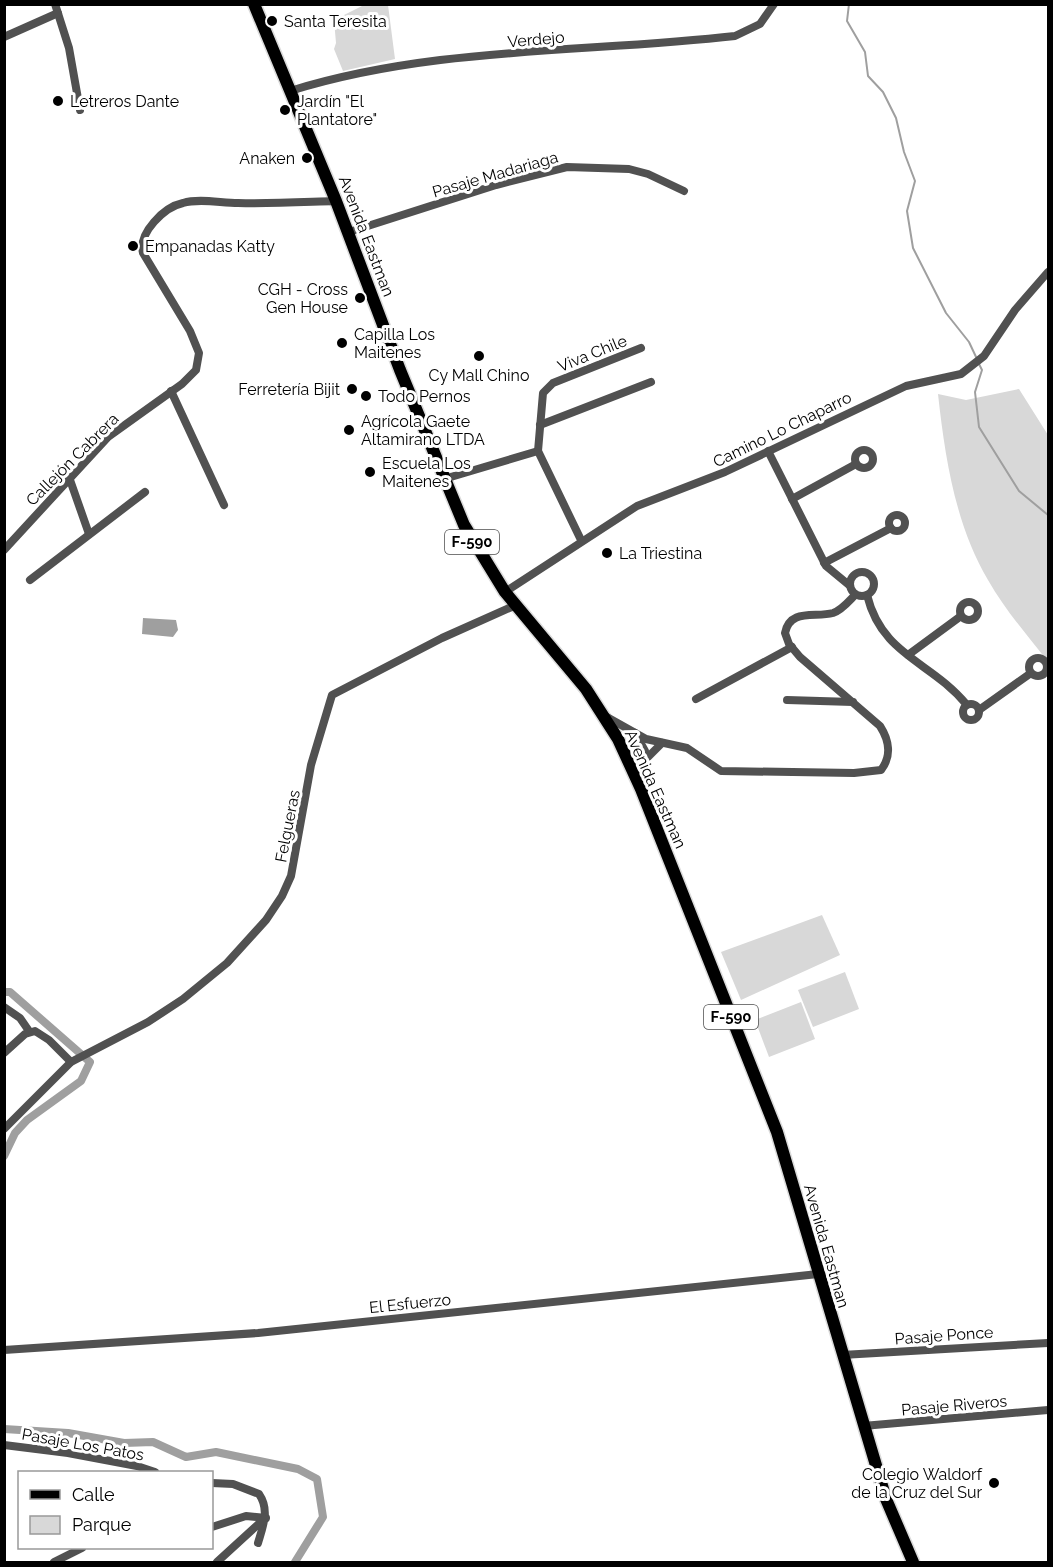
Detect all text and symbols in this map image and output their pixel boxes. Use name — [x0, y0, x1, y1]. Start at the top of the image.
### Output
place label: Santa Teresita — [284, 12, 387, 31]
marker: Santa Teresita — [265, 14, 279, 28]
street label: Verdejo — [507, 28, 565, 51]
place label: Letreros Dante — [70, 92, 179, 111]
place label: Jardín "El Plantatore" — [297, 92, 377, 129]
marker: Letreros Dante — [51, 94, 65, 108]
marker: Jardín "El Plantatore" — [278, 103, 292, 117]
street label: Pasaje Madariaga — [430, 147, 560, 202]
place label: Anaken — [239, 149, 295, 168]
marker: Anaken — [300, 151, 314, 165]
street label: Avenida Eastman — [335, 173, 398, 299]
place label: Empanadas Katty — [145, 237, 275, 256]
marker: Empanadas Katty — [126, 239, 140, 253]
place label: CGH - Cross Gen House — [258, 280, 348, 317]
marker: CGH - Cross Gen House — [353, 291, 367, 305]
place label: Capilla Los Maitenes — [354, 325, 435, 362]
street label: Viva Chile — [555, 331, 630, 376]
marker: Capilla Los Maitenes — [335, 336, 349, 350]
marker: Cy Mall Chino — [472, 349, 486, 363]
place label: Cy Mall Chino — [429, 366, 529, 385]
place label: Ferretería Bijit — [238, 380, 341, 399]
marker: Ferretería Bijit — [345, 382, 359, 396]
place label: Todo Pernos — [378, 387, 471, 406]
street label: Camino Lo Chaparro — [710, 388, 855, 471]
marker: Todo Pernos — [359, 389, 373, 403]
street label: Callejón Cabrera — [22, 409, 123, 510]
place label: Agrícola Gaete Altamirano LTDA — [361, 412, 485, 449]
marker: Agrícola Gaete Altamirano LTDA — [342, 423, 356, 437]
place label: Escuela Los Maitenes — [382, 454, 471, 491]
marker: Escuela Los Maitenes — [363, 465, 377, 479]
road number: F-590 — [445, 530, 499, 554]
place label: La Triestina — [619, 544, 702, 563]
marker: La Triestina — [600, 546, 614, 560]
street label: Avenida Eastman — [621, 727, 690, 851]
street label: Felgueras — [271, 788, 304, 864]
road number: F-590 — [704, 1005, 758, 1029]
street label: Avenida Eastman — [800, 1182, 853, 1310]
street label: El Esfuerzo — [368, 1290, 452, 1317]
street label: Pasaje Ponce — [894, 1323, 994, 1348]
street label: Pasaje Riveros — [900, 1391, 1008, 1420]
street label: Pasaje Los Patos — [20, 1424, 146, 1465]
place label: Colegio Waldorf de la Cruz del Sur — [851, 1465, 983, 1502]
legend — [18, 1471, 213, 1549]
marker: Colegio Waldorf de la Cruz del Sur — [987, 1476, 1001, 1490]
text: Calle — [72, 1484, 115, 1505]
text: Parque — [72, 1514, 132, 1535]

